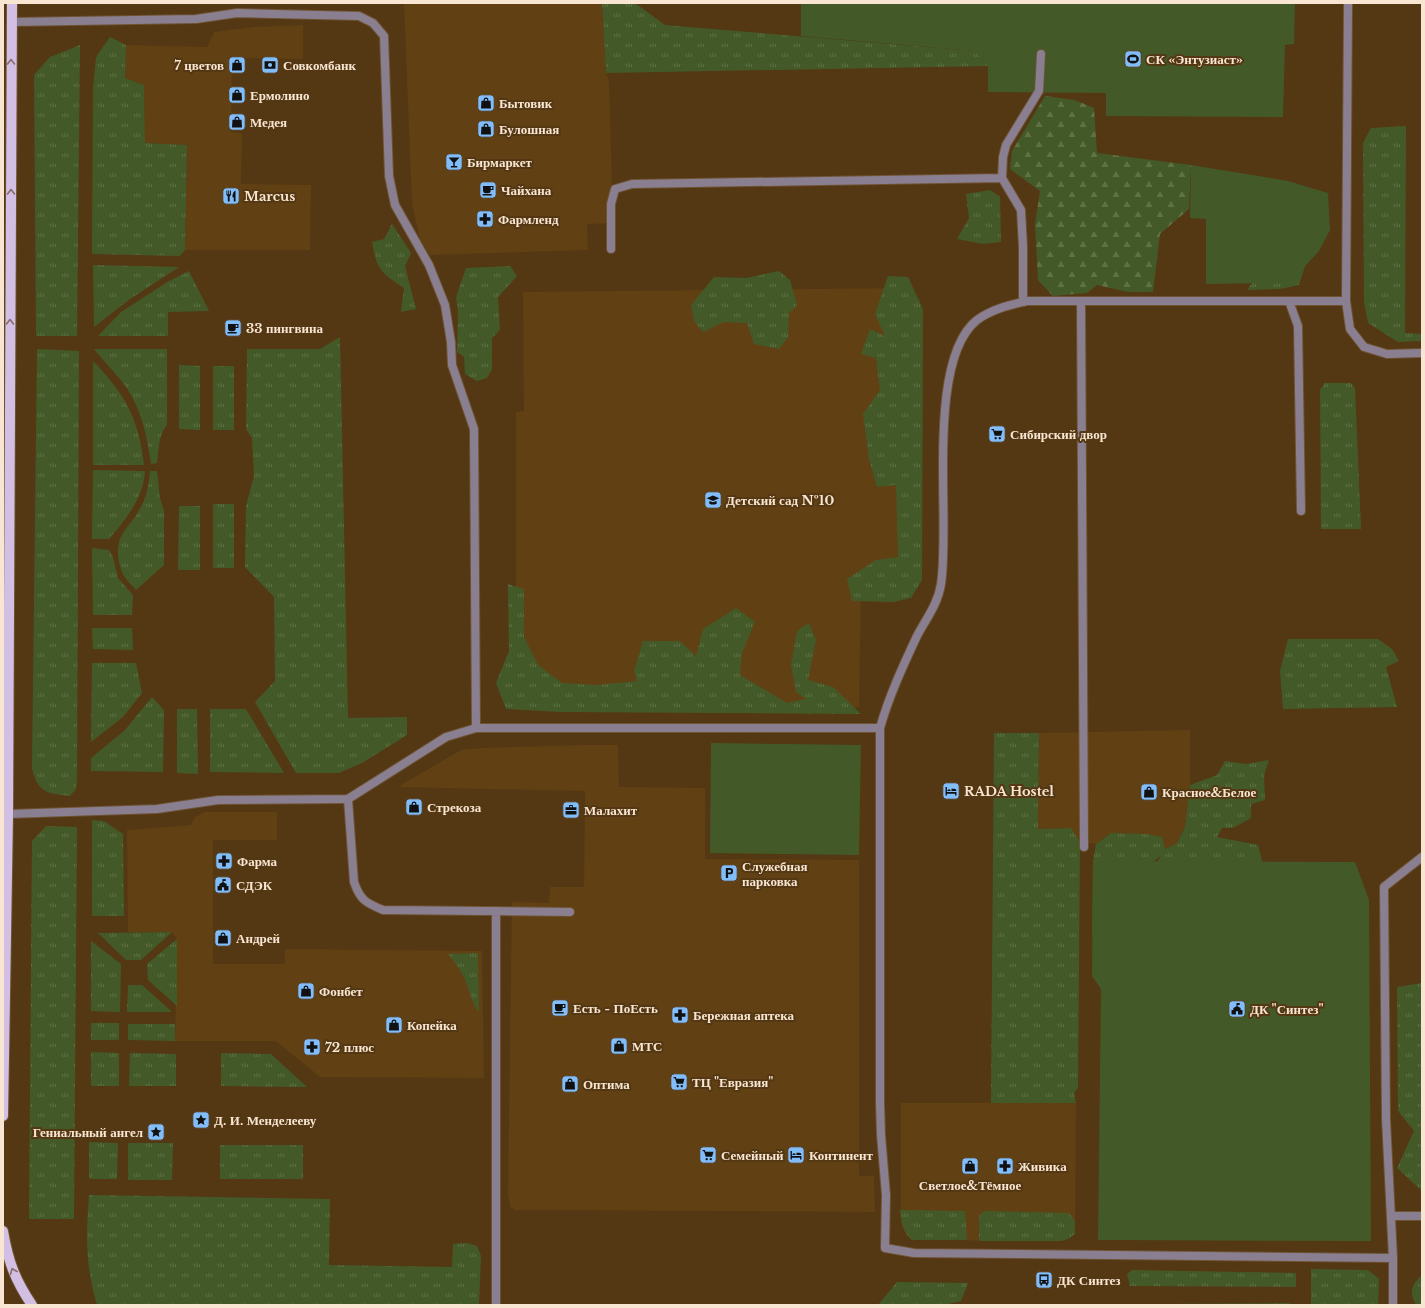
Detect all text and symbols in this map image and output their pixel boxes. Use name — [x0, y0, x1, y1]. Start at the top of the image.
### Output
sports icon: СК «Энтузиаст» — [1123, 49, 1143, 69]
place label: СК «Энтузиаст» — [1146, 51, 1243, 68]
shop icon: 7 цветов — [227, 55, 247, 75]
bank icon: Совкомбанк — [260, 55, 280, 75]
place label: 7 цветов — [174, 57, 224, 74]
place label: Совкомбанк — [283, 57, 357, 74]
one-way arrow — [7, 59, 15, 65]
shop icon: Ермолино — [227, 85, 247, 105]
place label: Ермолино — [250, 87, 310, 104]
shop icon: Бытовик — [476, 93, 496, 113]
place label: Бытовик — [499, 95, 553, 112]
shop icon: Медея — [227, 112, 247, 132]
place label: Медея — [250, 114, 287, 131]
shop icon: Булошная — [476, 119, 496, 139]
place label: Булошная — [499, 121, 559, 138]
bar icon: Бирмаркет — [444, 152, 464, 172]
place label: Бирмаркет — [467, 154, 533, 171]
cafe icon: Чайхана — [478, 180, 498, 200]
place label: Чайхана — [501, 182, 552, 199]
restaurant icon: Marcus — [221, 186, 241, 206]
place label: Marcus — [244, 188, 295, 205]
one-way arrow — [7, 189, 15, 195]
pharmacy icon: Фармленд — [475, 209, 495, 229]
place label: Фармленд — [498, 211, 559, 228]
cafe icon: 33 пингвина — [223, 318, 243, 338]
one-way arrow — [6, 319, 14, 325]
place label: 33 пингвина — [246, 320, 323, 337]
supermarket icon: Сибирский двор — [987, 424, 1007, 444]
place label: Сибирский двор — [1010, 426, 1107, 443]
school or university icon: Детский сад №10 — [703, 490, 723, 510]
place label: Детский сад №10 — [726, 492, 834, 509]
hotel icon: RADA Hostel — [941, 781, 961, 801]
shop icon: Красное&Белое — [1139, 782, 1159, 802]
place label: RADA Hostel — [964, 783, 1054, 800]
place label: Красное&Белое — [1162, 784, 1256, 801]
shop icon: Стрекоза — [404, 797, 424, 817]
place label: Стрекоза — [427, 799, 482, 816]
office icon: Малахит — [561, 800, 581, 820]
place label: Малахит — [584, 802, 638, 819]
pharmacy icon: Фарма — [214, 851, 234, 871]
place label: Фарма — [237, 853, 277, 870]
place label: Служебная парковка — [742, 858, 808, 890]
parking icon: Служебная парковка — [719, 863, 739, 883]
public building icon: СДЭК — [213, 875, 233, 895]
place label: СДЭК — [236, 877, 273, 894]
shop icon: Андрей — [213, 928, 233, 948]
place label: Андрей — [236, 930, 280, 947]
shop icon: Фонбет — [296, 981, 316, 1001]
place label: Фонбет — [319, 983, 363, 1000]
cafe icon: Есть - ПоЕсть — [550, 998, 570, 1018]
public building icon: ДК "Синтез" — [1227, 999, 1247, 1019]
place label: Есть - ПоЕсть — [573, 1000, 658, 1017]
place label: ДК "Синтез" — [1250, 1001, 1324, 1018]
pharmacy icon: Бережная аптека — [670, 1005, 690, 1025]
place label: Бережная аптека — [693, 1007, 795, 1024]
shop icon: Копейка — [384, 1015, 404, 1035]
place label: Копейка — [407, 1017, 457, 1034]
shop icon: МТС — [609, 1036, 629, 1056]
pharmacy icon: 72 плюс — [302, 1037, 322, 1057]
place label: МТС — [632, 1038, 662, 1055]
place label: 72 плюс — [325, 1039, 374, 1056]
supermarket icon: ТЦ "Евразия" — [669, 1072, 689, 1092]
shop icon: Оптима — [560, 1074, 580, 1094]
place label: ТЦ "Евразия" — [692, 1074, 773, 1091]
place label: Оптима — [583, 1076, 630, 1093]
place icon: Д. И. Менделееву — [191, 1110, 211, 1130]
place label: Д. И. Менделееву — [214, 1112, 317, 1129]
place icon: Гениальный ангел — [146, 1122, 166, 1142]
place label: Гениальный ангел — [33, 1124, 143, 1141]
supermarket icon: Семейный — [698, 1145, 718, 1165]
hotel icon: Континент — [786, 1145, 806, 1165]
place label: Семейный — [721, 1147, 784, 1164]
place label: Континент — [809, 1147, 873, 1164]
shop icon: Светлое&Тёмное — [960, 1156, 980, 1176]
pharmacy icon: Живика — [995, 1156, 1015, 1176]
place label: Живика — [1018, 1158, 1067, 1175]
place label: Светлое&Тёмное — [919, 1177, 1021, 1194]
one-way arrow — [9, 1268, 17, 1275]
bus stop icon: ДК Синтез — [1034, 1270, 1054, 1290]
place label: ДК Синтез — [1057, 1272, 1121, 1289]

